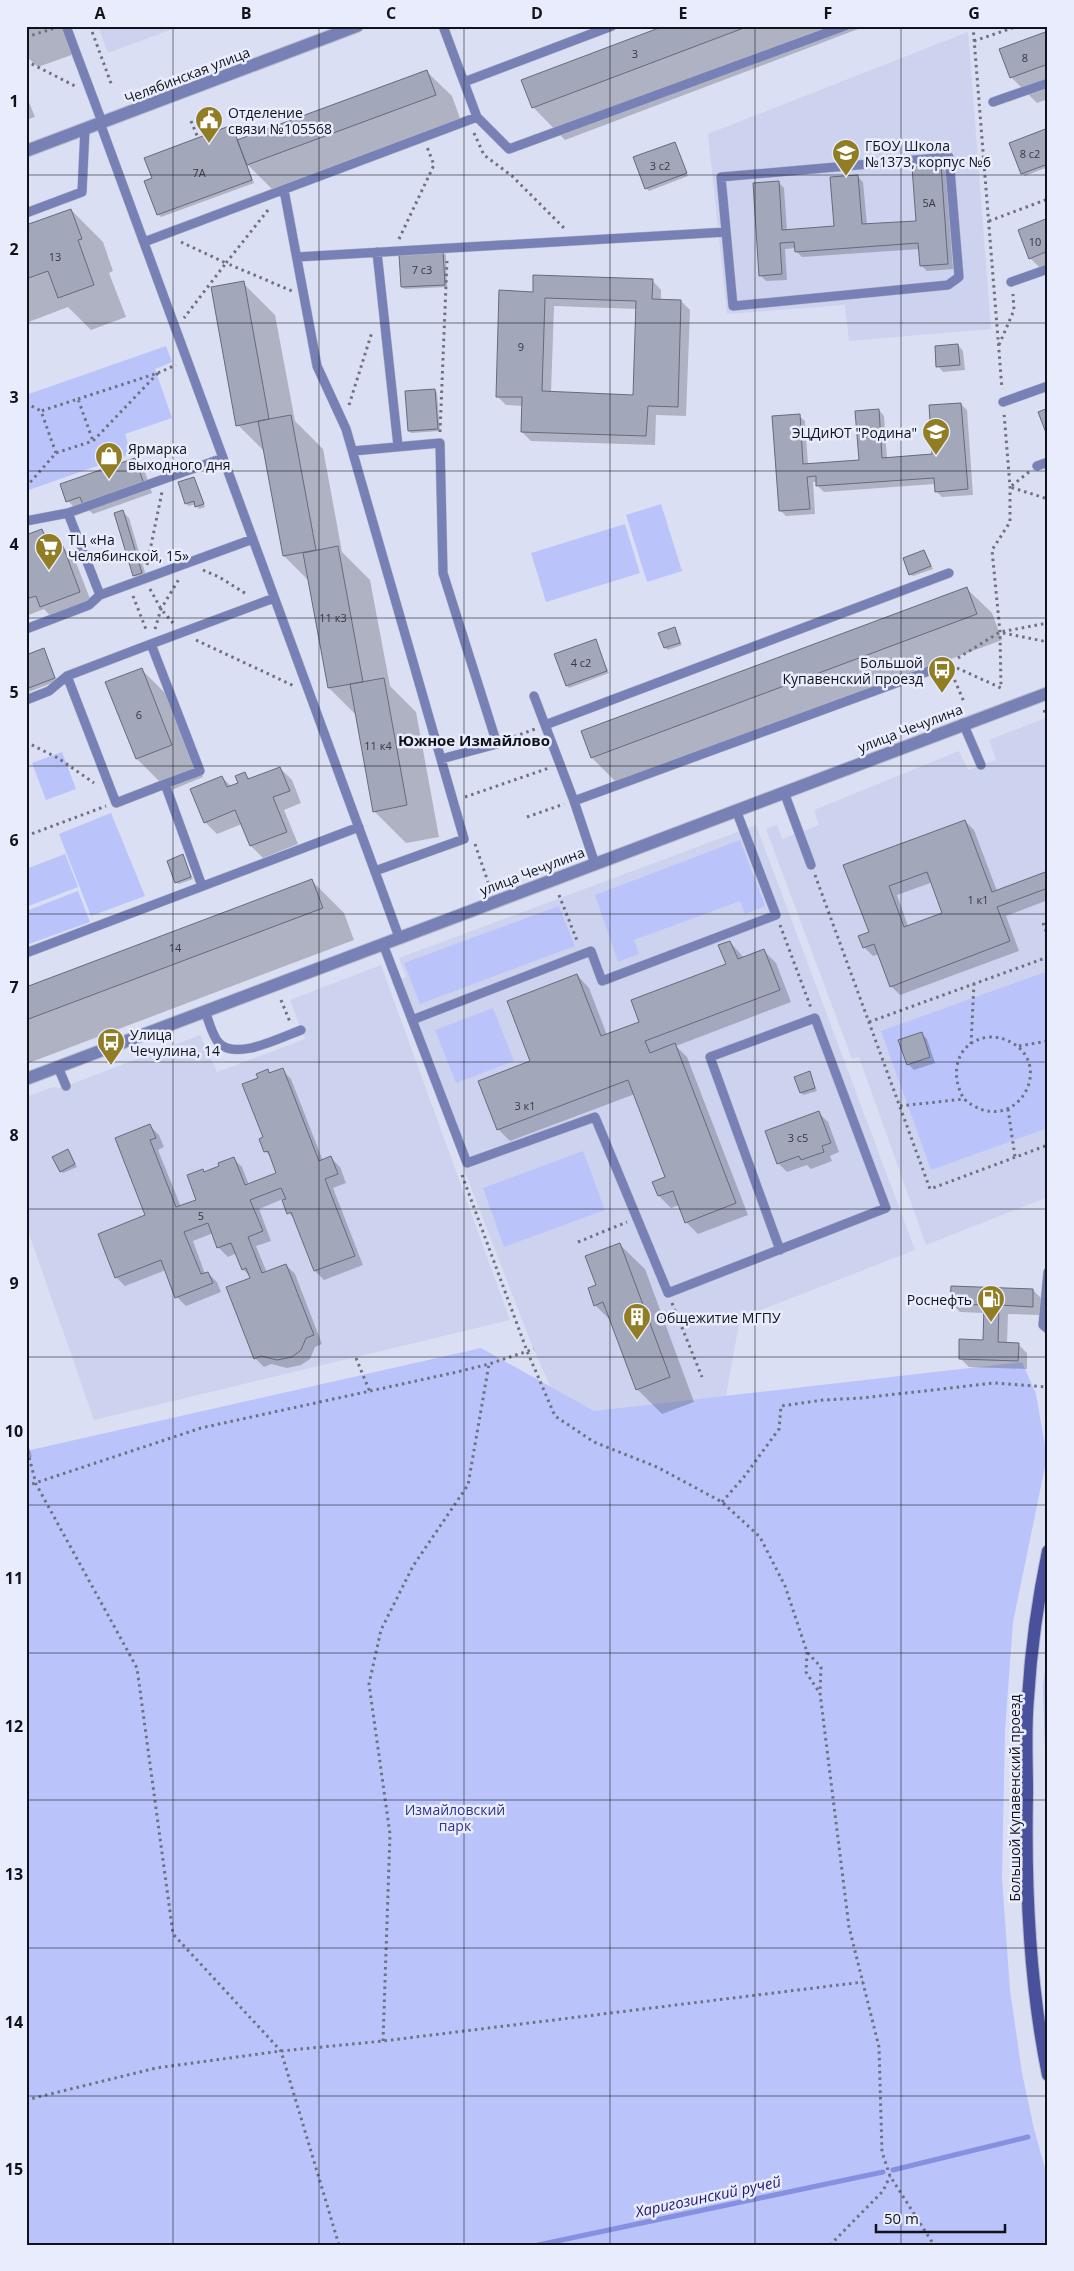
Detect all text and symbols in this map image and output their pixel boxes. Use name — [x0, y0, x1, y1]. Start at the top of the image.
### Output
text: A — [94, 2, 106, 24]
text: B — [241, 2, 251, 24]
text: C — [386, 2, 396, 24]
text: D — [531, 2, 543, 24]
text: E — [679, 2, 688, 24]
text: F — [824, 2, 832, 24]
text: G — [968, 2, 980, 24]
street label: Челябинская улица — [122, 42, 252, 108]
house number: 3 — [632, 46, 638, 61]
house number: 8 — [1022, 50, 1028, 65]
text: 1 — [9, 90, 19, 112]
place label: Отделение связи №105568 — [228, 103, 332, 138]
public building icon: Отделение связи №105568 — [194, 105, 224, 144]
place label: ГБОУ Школа №1373, корпус №6 — [865, 136, 991, 171]
school or university icon: ГБОУ Школа №1373, корпус №6 — [831, 138, 861, 177]
house number: 8 с2 — [1020, 146, 1040, 161]
house number: 3 с2 — [650, 158, 670, 173]
house number: 7А — [192, 165, 206, 180]
house number: 5А — [922, 195, 936, 210]
house number: 10 — [1029, 234, 1041, 249]
text: 2 — [9, 238, 19, 260]
house number: 13 — [49, 249, 61, 264]
house number: 7 с3 — [412, 262, 432, 277]
house number: 9 — [518, 339, 524, 354]
text: 3 — [9, 386, 19, 408]
school or university icon: ЭЦДиЮТ "Родина" — [921, 417, 951, 456]
place label: ЭЦДиЮТ "Родина" — [792, 423, 917, 442]
place label: Ярмарка выходного дня — [128, 439, 231, 474]
shop icon: Ярмарка выходного дня — [94, 441, 124, 480]
place label: ТЦ «На Челябинской, 15» — [68, 530, 189, 565]
supermarket icon: ТЦ «На Челябинской, 15» — [34, 532, 64, 571]
text: 4 — [9, 533, 19, 555]
house number: 11 к3 — [319, 610, 347, 625]
place label: Большой Купавенский проезд — [783, 653, 923, 688]
house number: 4 с2 — [571, 655, 591, 670]
bus stop icon: Большой Купавенский проезд — [927, 655, 957, 694]
text: 5 — [9, 681, 19, 703]
street label: улица Чечулина — [855, 699, 965, 757]
house number: 6 — [136, 707, 142, 722]
district label: Южное Измайлово — [398, 730, 550, 750]
house number: 11 к4 — [364, 738, 392, 753]
text: 6 — [9, 829, 19, 851]
street label: улица Чечулина — [477, 842, 587, 900]
house number: 1 к1 — [967, 892, 989, 907]
house number: 14 — [169, 940, 182, 955]
text: 7 — [9, 976, 19, 998]
place label: Улица Чечулина, 14 — [130, 1025, 220, 1060]
bus stop icon: Улица Чечулина, 14 — [96, 1027, 126, 1066]
house number: 3 к1 — [514, 1098, 536, 1113]
text: 8 — [9, 1124, 19, 1146]
house number: 3 с5 — [788, 1130, 808, 1145]
house number: 5 — [198, 1208, 204, 1223]
text: 9 — [9, 1272, 19, 1294]
fuel station icon: Роснефть — [976, 1284, 1006, 1323]
place label: Роснефть — [907, 1290, 972, 1309]
building icon: Общежитие МГПУ — [622, 1302, 652, 1341]
place label: Общежитие МГПУ — [656, 1308, 781, 1327]
text: 10 — [5, 1420, 23, 1442]
text: 11 — [5, 1567, 23, 1589]
street label: Большой Купавенский проезд — [1005, 1694, 1024, 1902]
text: 12 — [5, 1715, 23, 1737]
park label: Измайловский парк — [405, 1800, 505, 1835]
text: 13 — [5, 1863, 23, 1885]
text: 14 — [5, 2011, 23, 2033]
text: 15 — [5, 2158, 23, 2180]
water label: Харигозинский ручей — [632, 2171, 783, 2221]
scale bar — [876, 2201, 1005, 2233]
text: 50 m — [884, 2208, 919, 2228]

